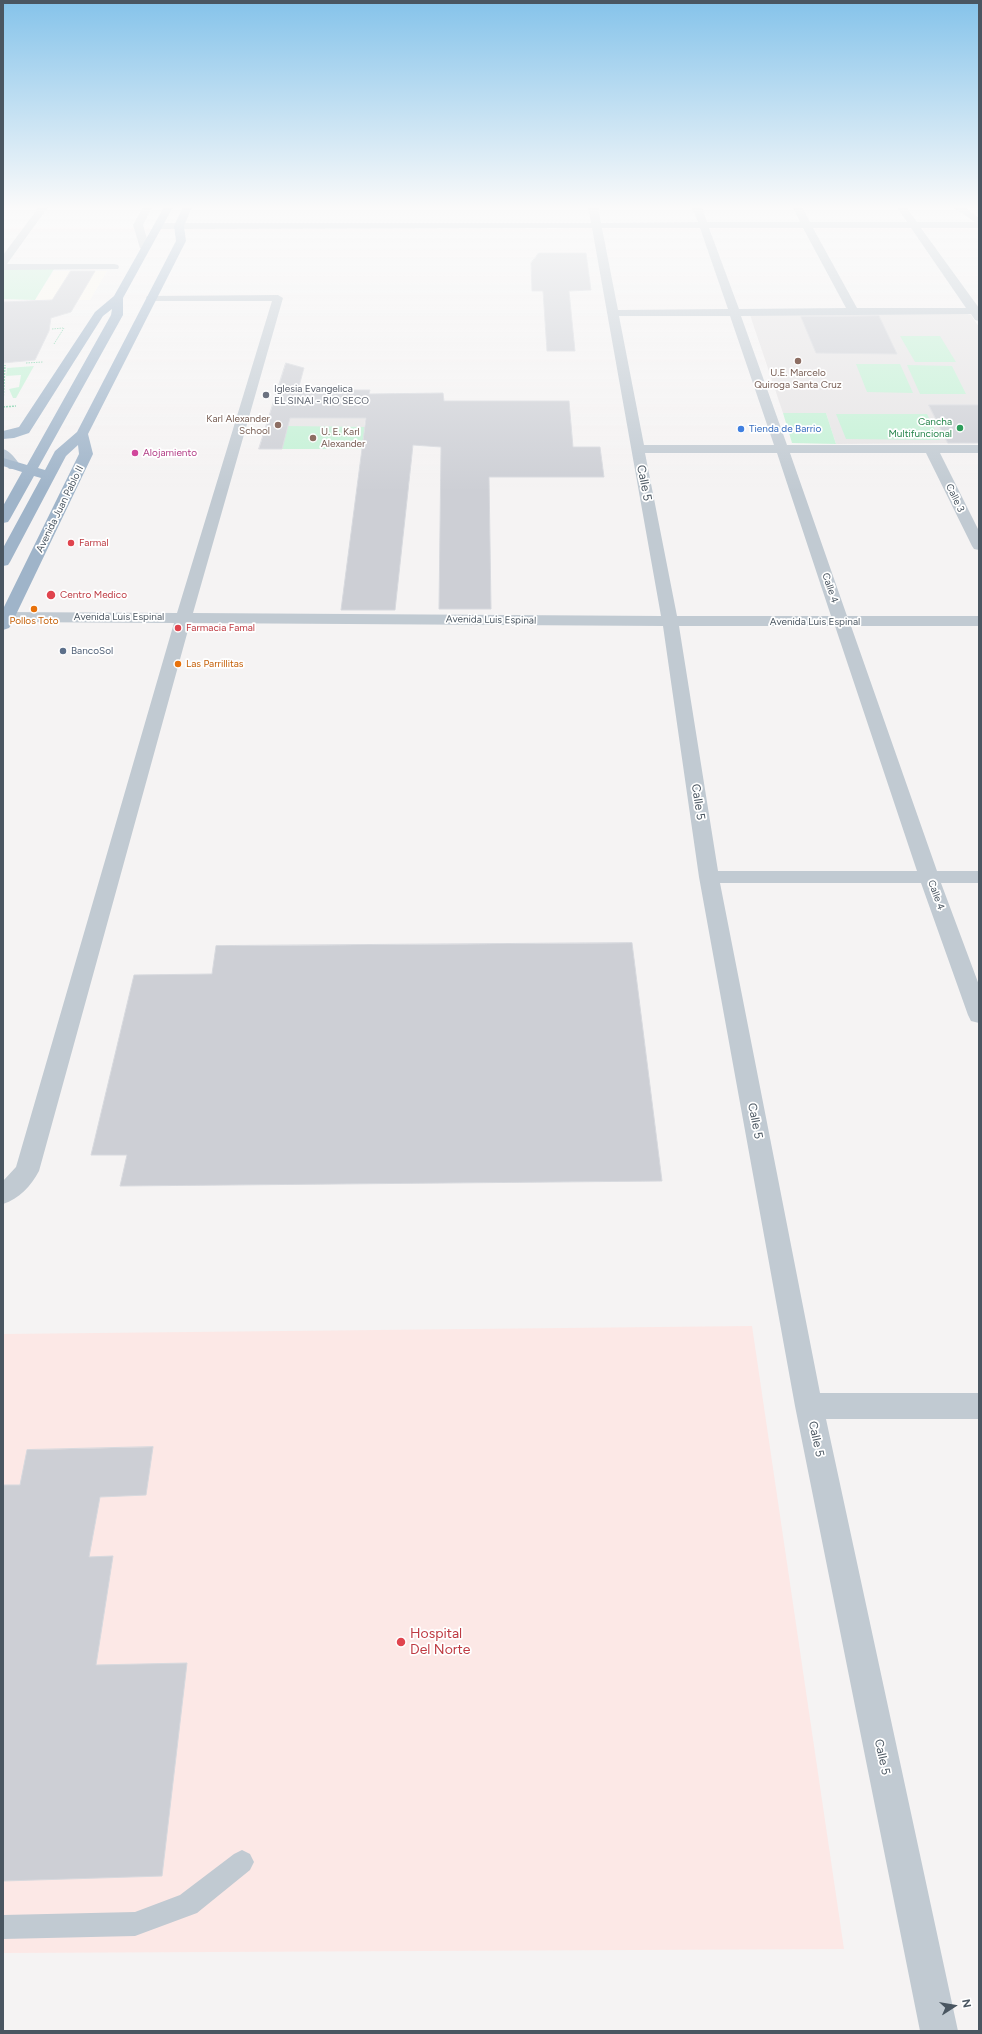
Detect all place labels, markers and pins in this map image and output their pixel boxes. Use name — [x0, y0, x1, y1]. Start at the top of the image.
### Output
marker: U.E. Marcelo Quiroga Santa Cruz — [793, 356, 803, 366]
place label: U.E. Marcelo Quiroga Santa Cruz — [754, 367, 842, 390]
place label: Iglesia Evangelica EL SINAI - RIO SECO — [274, 383, 369, 406]
marker: Iglesia Evangelica EL SINAI - RIO SECO — [261, 390, 271, 400]
place label: Karl Alexander School — [206, 413, 270, 436]
place label: Cancha Multifuncional — [888, 416, 952, 440]
marker: Karl Alexander School — [273, 420, 283, 430]
place label: Tienda de Barrio — [749, 423, 821, 435]
marker: Cancha Multifuncional — [955, 423, 965, 433]
marker: Tienda de Barrio — [736, 424, 746, 434]
place label: U. E. Karl Alexander — [321, 426, 365, 450]
marker: U. E. Karl Alexander — [308, 433, 318, 443]
place label: Alojamiento — [143, 447, 197, 459]
marker: Alojamiento — [130, 448, 140, 458]
place label: Farmal — [79, 537, 109, 549]
marker: Farmal — [66, 538, 76, 548]
marker: Centro Medico — [45, 589, 57, 601]
place label: Centro Medico — [60, 589, 127, 601]
marker: Pollos Toto — [29, 604, 39, 614]
place label: Pollos Toto — [9, 615, 59, 627]
place label: Farmacia Famal — [186, 622, 255, 634]
marker: Farmacia Famal — [173, 623, 183, 633]
place label: BancoSol — [71, 645, 113, 657]
marker: BancoSol — [58, 646, 68, 656]
place label: Las Parrillitas — [186, 658, 244, 670]
marker: Las Parrillitas — [173, 659, 183, 669]
place label: Hospital Del Norte — [410, 1626, 470, 1658]
marker: Hospital Del Norte — [395, 1636, 407, 1648]

